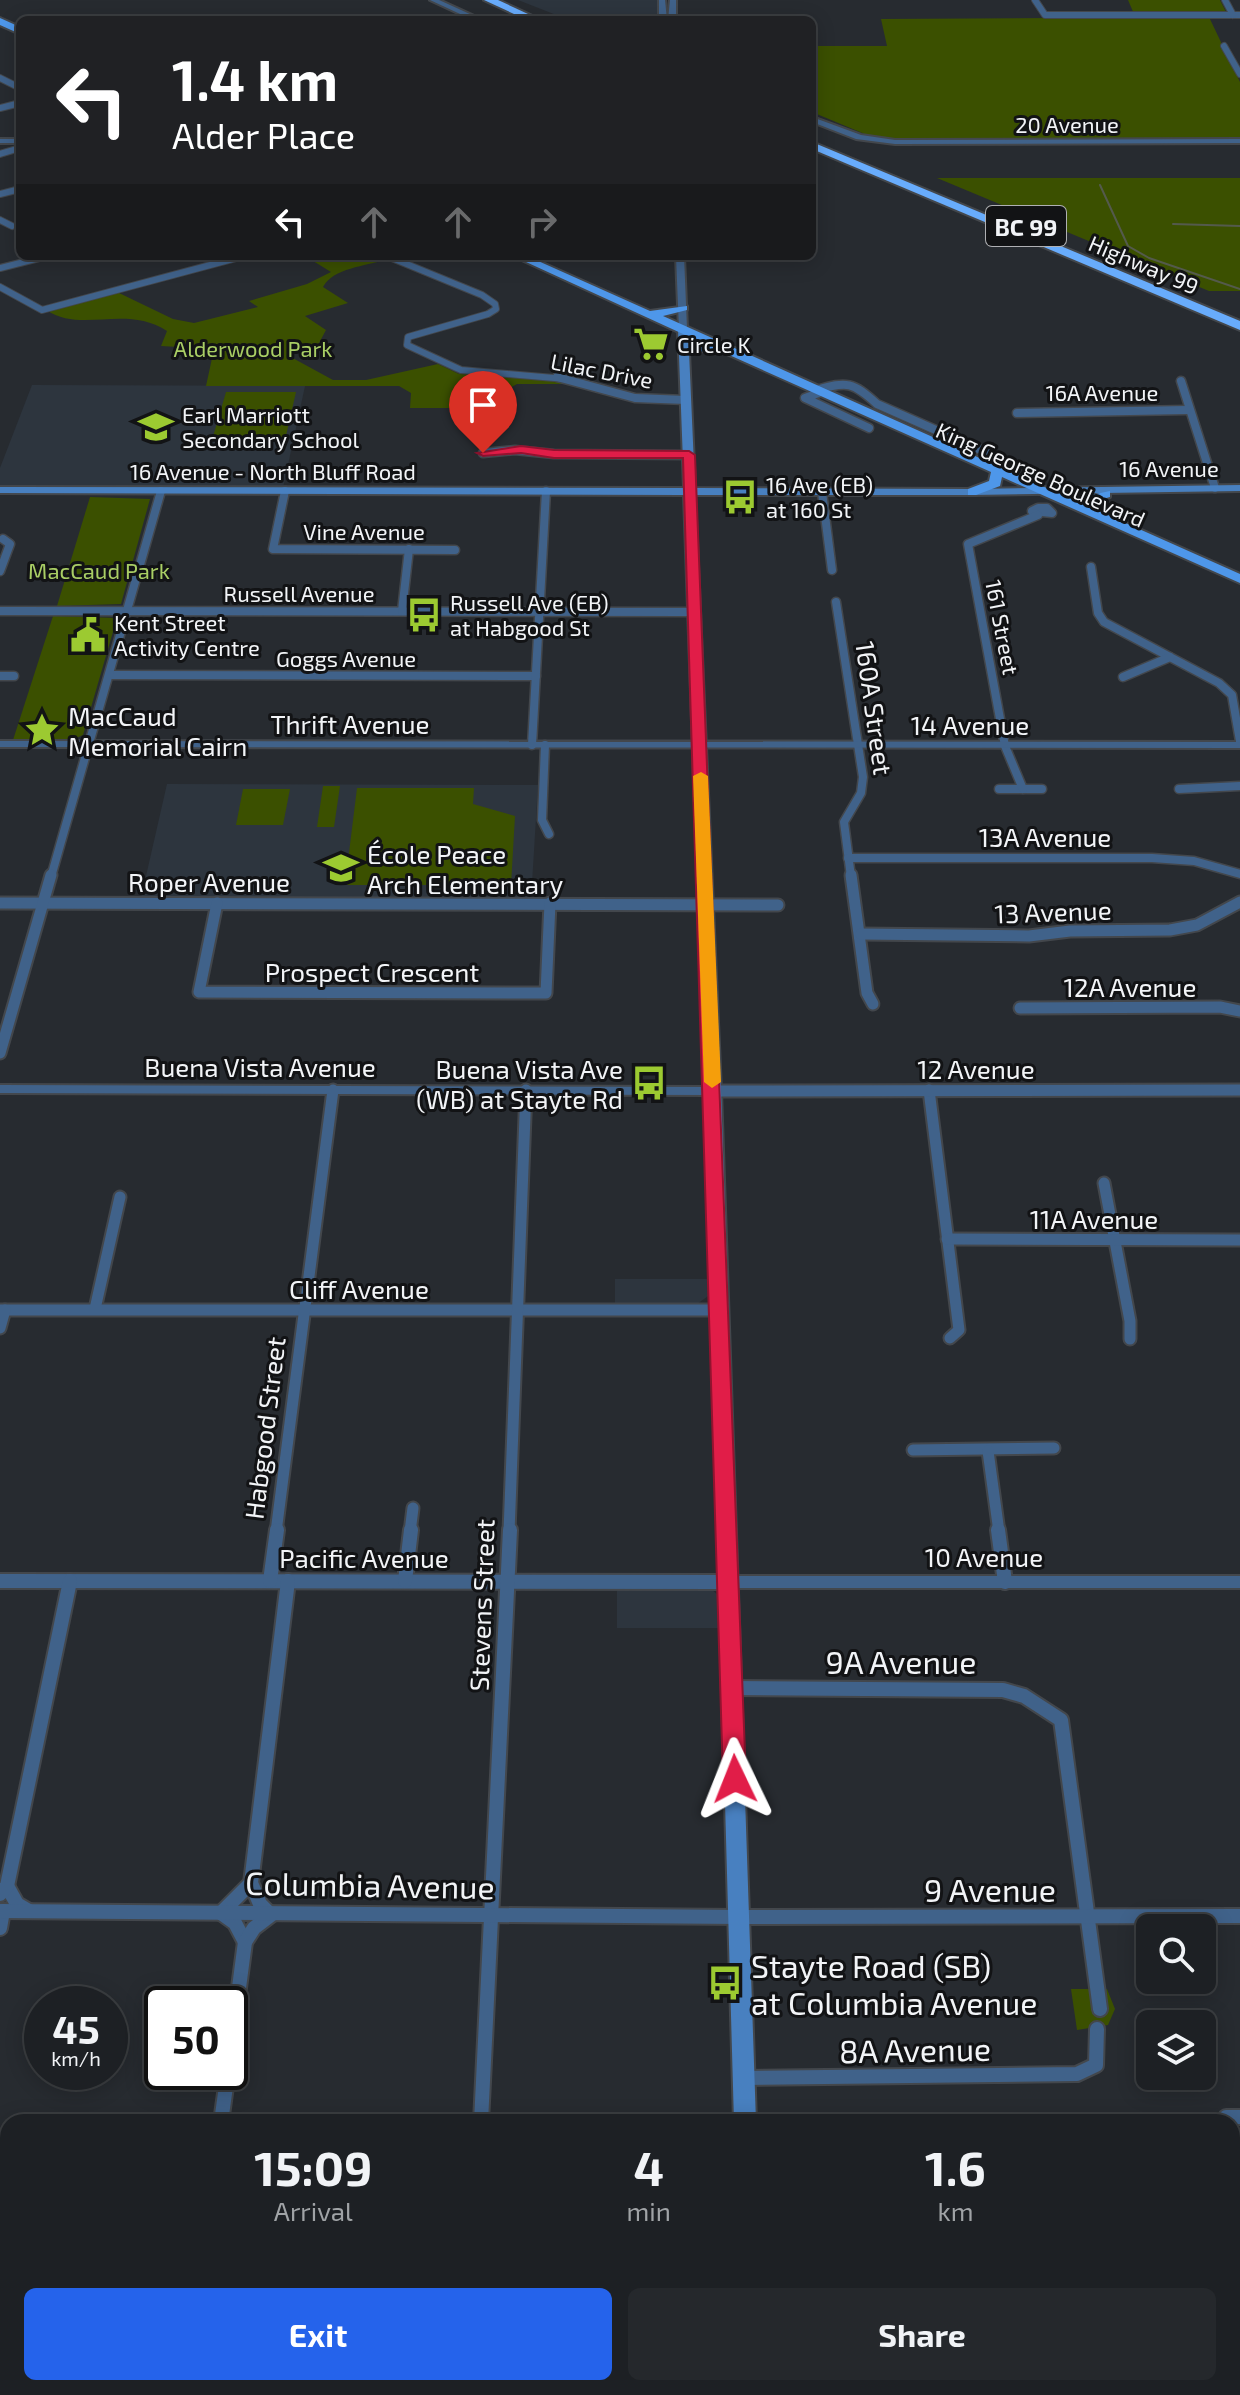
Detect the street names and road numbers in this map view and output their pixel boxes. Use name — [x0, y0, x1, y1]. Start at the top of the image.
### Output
street label: 20 Avenue — [1015, 111, 1119, 137]
road number: BC 99 — [986, 206, 1066, 246]
street label: Highway 99 — [1085, 229, 1203, 299]
street label: Lilac Drive — [549, 347, 655, 393]
street label: 16A Avenue — [1046, 379, 1158, 405]
street label: King George Boulevard — [932, 416, 1150, 532]
street label: 16 Avenue — [1119, 455, 1219, 481]
street label: 16 Avenue - North Bluff Road — [130, 458, 416, 484]
street label: Vine Avenue — [303, 518, 425, 544]
street label: 161 Street — [981, 577, 1025, 677]
street label: Russell Avenue — [224, 580, 374, 606]
street label: 160A Street — [850, 639, 900, 777]
street label: Goggs Avenue — [276, 645, 416, 671]
street label: Thrift Avenue — [270, 708, 430, 739]
street label: 14 Avenue — [911, 709, 1029, 740]
street label: 13A Avenue — [979, 821, 1111, 852]
street label: Roper Avenue — [128, 866, 290, 897]
street label: 13 Avenue — [994, 893, 1112, 929]
street label: Prospect Crescent — [265, 956, 479, 987]
street label: 12A Avenue — [1064, 971, 1196, 1002]
street label: Buena Vista Avenue — [144, 1051, 376, 1082]
street label: 12 Avenue — [917, 1053, 1035, 1084]
street label: 11A Avenue — [1030, 1203, 1158, 1234]
street label: Cliff Avenue — [289, 1273, 429, 1304]
street label: Habgood Street — [237, 1335, 291, 1521]
street label: Stevens Street — [463, 1518, 499, 1692]
street label: 10 Avenue — [925, 1541, 1043, 1572]
street label: Pacific Avenue — [279, 1542, 449, 1573]
street label: 9A Avenue — [825, 1642, 977, 1680]
street label: Columbia Avenue — [245, 1863, 495, 1905]
street label: 9 Avenue — [924, 1870, 1056, 1908]
street label: 8A Avenue — [839, 2029, 991, 2069]

